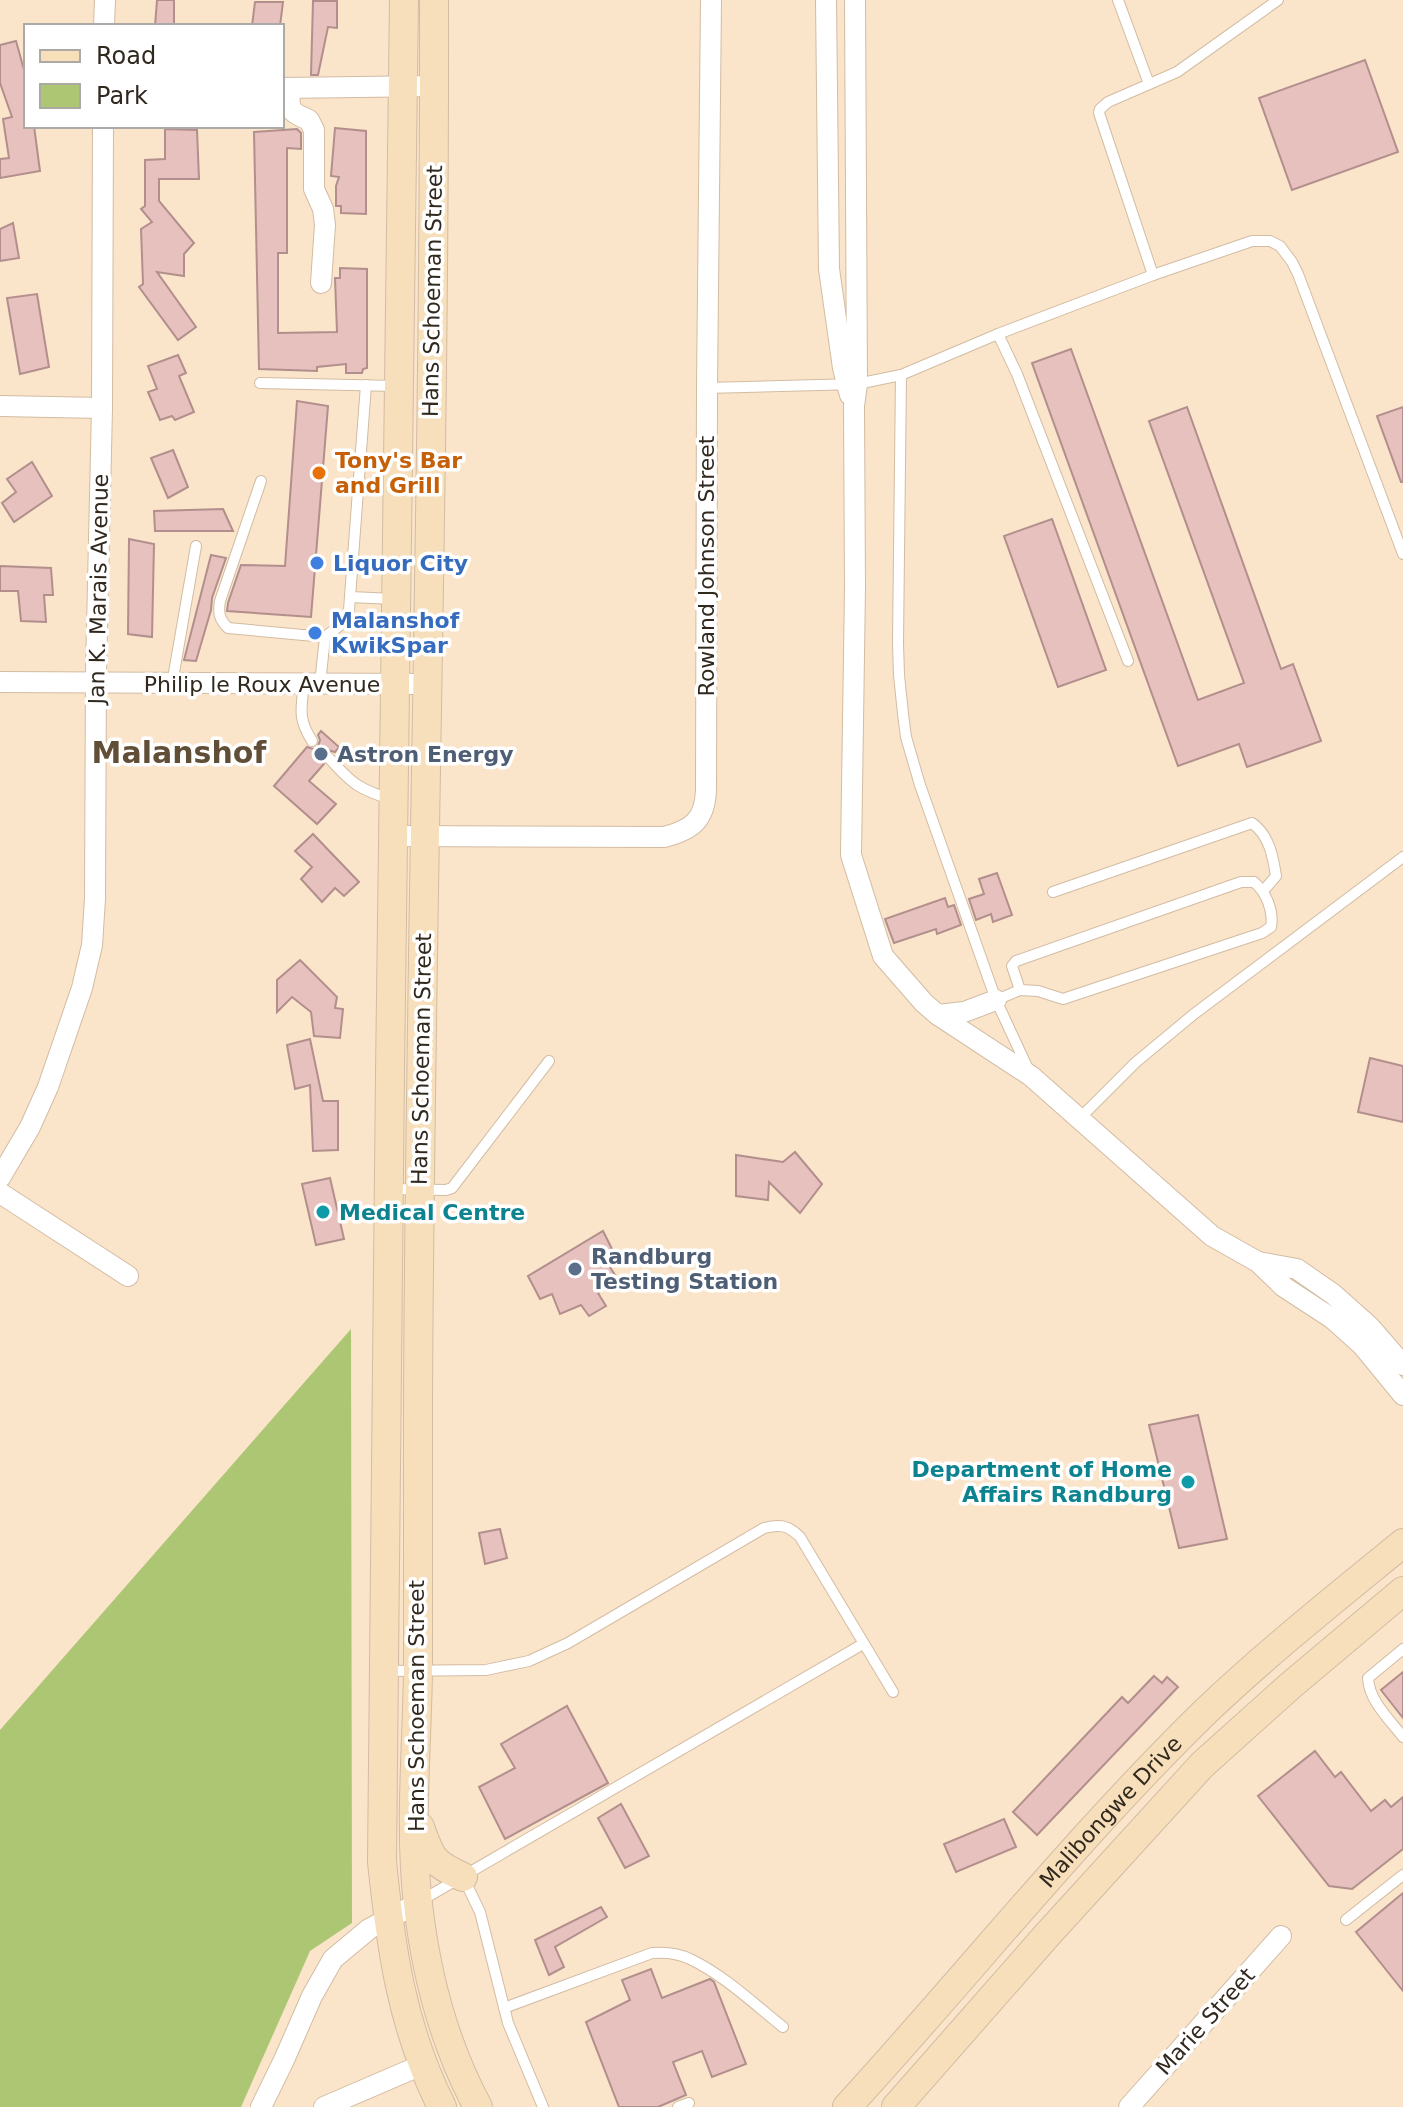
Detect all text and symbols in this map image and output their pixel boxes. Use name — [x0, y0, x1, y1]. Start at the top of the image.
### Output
legend — [24, 24, 284, 128]
text: Road — [96, 42, 156, 70]
text: Park — [96, 82, 148, 110]
street label: Hans Schoeman Street — [418, 164, 447, 417]
street label: Rowland Johnson Street — [694, 435, 719, 696]
place label: Tony's Bar and Grill — [335, 448, 462, 498]
marker: Tony's Bar and Grill — [310, 464, 328, 482]
street label: Jan K. Marais Avenue — [84, 473, 113, 707]
place label: Liquor City — [333, 551, 468, 576]
marker: Liquor City — [308, 554, 326, 572]
place label: Malanshof KwikSpar — [331, 608, 460, 658]
marker: Malanshof KwikSpar — [306, 624, 324, 642]
street label: Philip le Roux Avenue — [144, 672, 380, 697]
district label: Malanshof — [92, 735, 267, 770]
place label: Astron Energy — [337, 742, 513, 767]
marker: Astron Energy — [312, 745, 330, 763]
street label: Hans Schoeman Street — [407, 932, 436, 1185]
place label: Medical Centre — [339, 1200, 525, 1225]
marker: Medical Centre — [314, 1203, 332, 1221]
place label: Randburg Testing Station — [591, 1244, 778, 1294]
marker: Randburg Testing Station — [566, 1260, 584, 1278]
place label: Department of Home Affairs Randburg — [911, 1457, 1172, 1507]
marker: Department of Home Affairs Randburg — [1179, 1473, 1197, 1491]
street label: Hans Schoeman Street — [404, 1580, 429, 1832]
street label: Malibongwe Drive — [1035, 1731, 1187, 1893]
street label: Marie Street — [1151, 1963, 1260, 2080]

